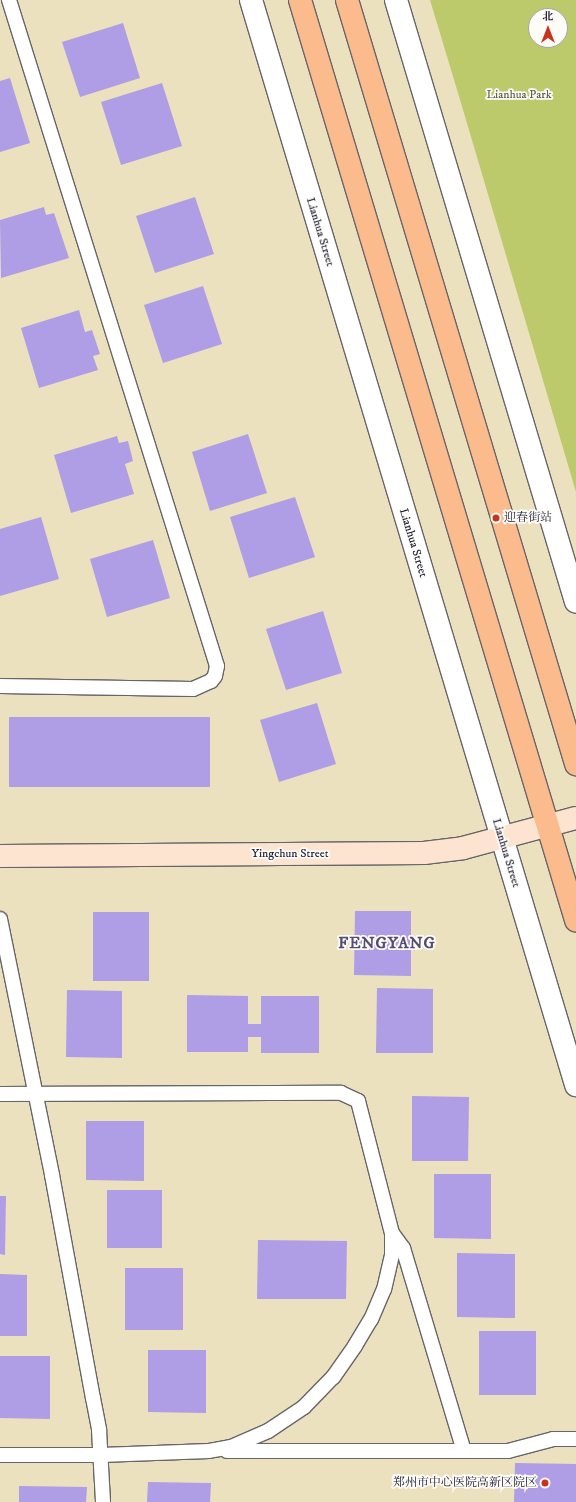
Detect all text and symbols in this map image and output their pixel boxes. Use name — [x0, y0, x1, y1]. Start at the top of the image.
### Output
north arrow — [528, 8, 568, 48]
text: 北 — [543, 10, 554, 24]
park label: Lianhua Park — [486, 88, 552, 102]
street label: Lianhua Street — [303, 196, 337, 268]
street label: Lianhua Street — [396, 507, 430, 579]
place label: 迎春街站 — [504, 511, 552, 525]
marker: 迎春街站 — [491, 513, 501, 523]
street label: Lianhua Street — [489, 817, 523, 889]
street label: Yingchun Street — [251, 847, 329, 861]
district label: FENGYANG — [338, 933, 436, 953]
place label: 郑州市中心医院高新区院区 — [393, 1476, 537, 1490]
marker: 郑州市中心医院高新区院区 — [540, 1478, 550, 1488]

